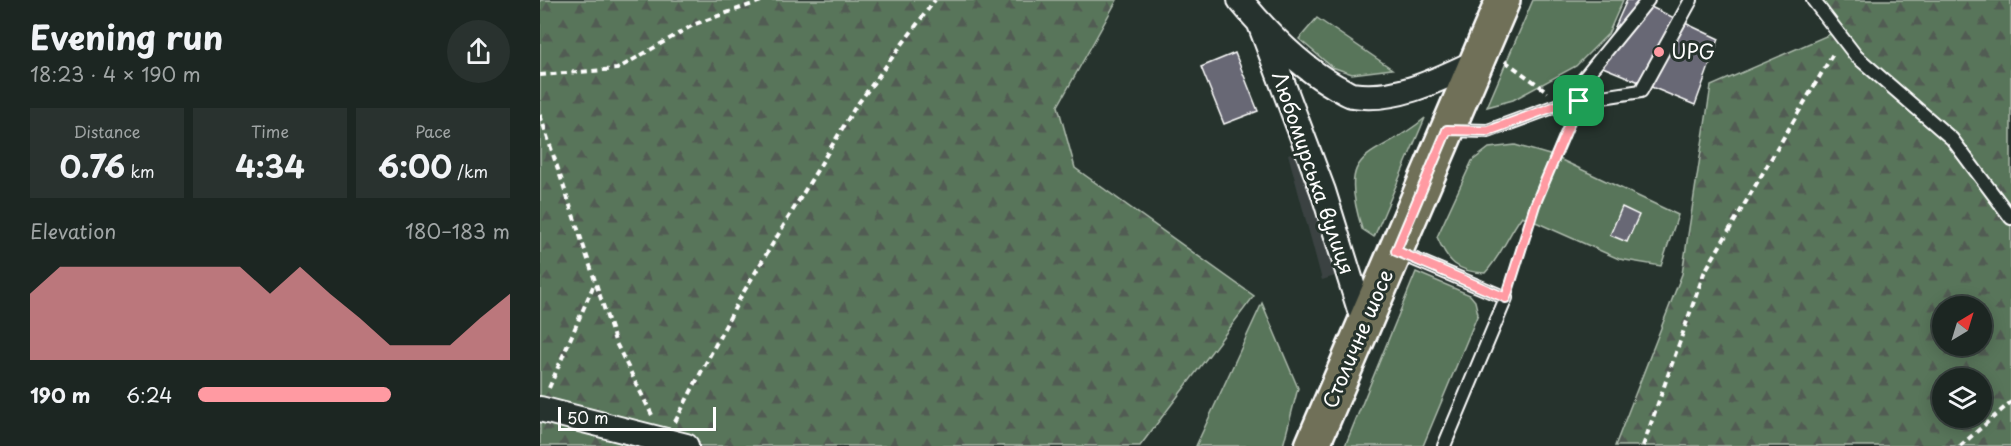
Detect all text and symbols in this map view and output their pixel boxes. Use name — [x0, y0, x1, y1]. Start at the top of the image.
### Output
text: Evening run — [30, 11, 223, 61]
button: share — [447, 20, 510, 83]
place label: UPG — [1671, 36, 1715, 66]
marker: UPG — [1652, 45, 1666, 59]
text: 18:23 · 4 × 190 m — [30, 59, 201, 89]
street label: Любомирська вулиця — [1265, 67, 1363, 278]
pin — [1553, 75, 1604, 126]
icon: arrive — [1562, 84, 1595, 117]
text: Distance — [73, 119, 141, 143]
text: Time — [251, 119, 289, 143]
text: Pace — [415, 119, 451, 143]
text: 0.76 — [60, 143, 125, 188]
text: 4:34 — [235, 143, 305, 188]
text: 6:00 — [378, 143, 452, 188]
text: km — [125, 159, 154, 183]
text: /km — [452, 159, 488, 183]
text: Elevation — [30, 216, 116, 246]
text: 180–183 m — [405, 216, 510, 246]
street label: Столичне шосе — [1314, 264, 1400, 413]
north arrow — [1932, 296, 1992, 356]
map controls — [1932, 296, 1992, 428]
button: layers — [1932, 368, 1992, 428]
text: 190 m — [30, 380, 91, 410]
text: 6:24 — [126, 380, 173, 410]
scale bar — [558, 404, 716, 432]
text: 50 m — [567, 405, 608, 429]

